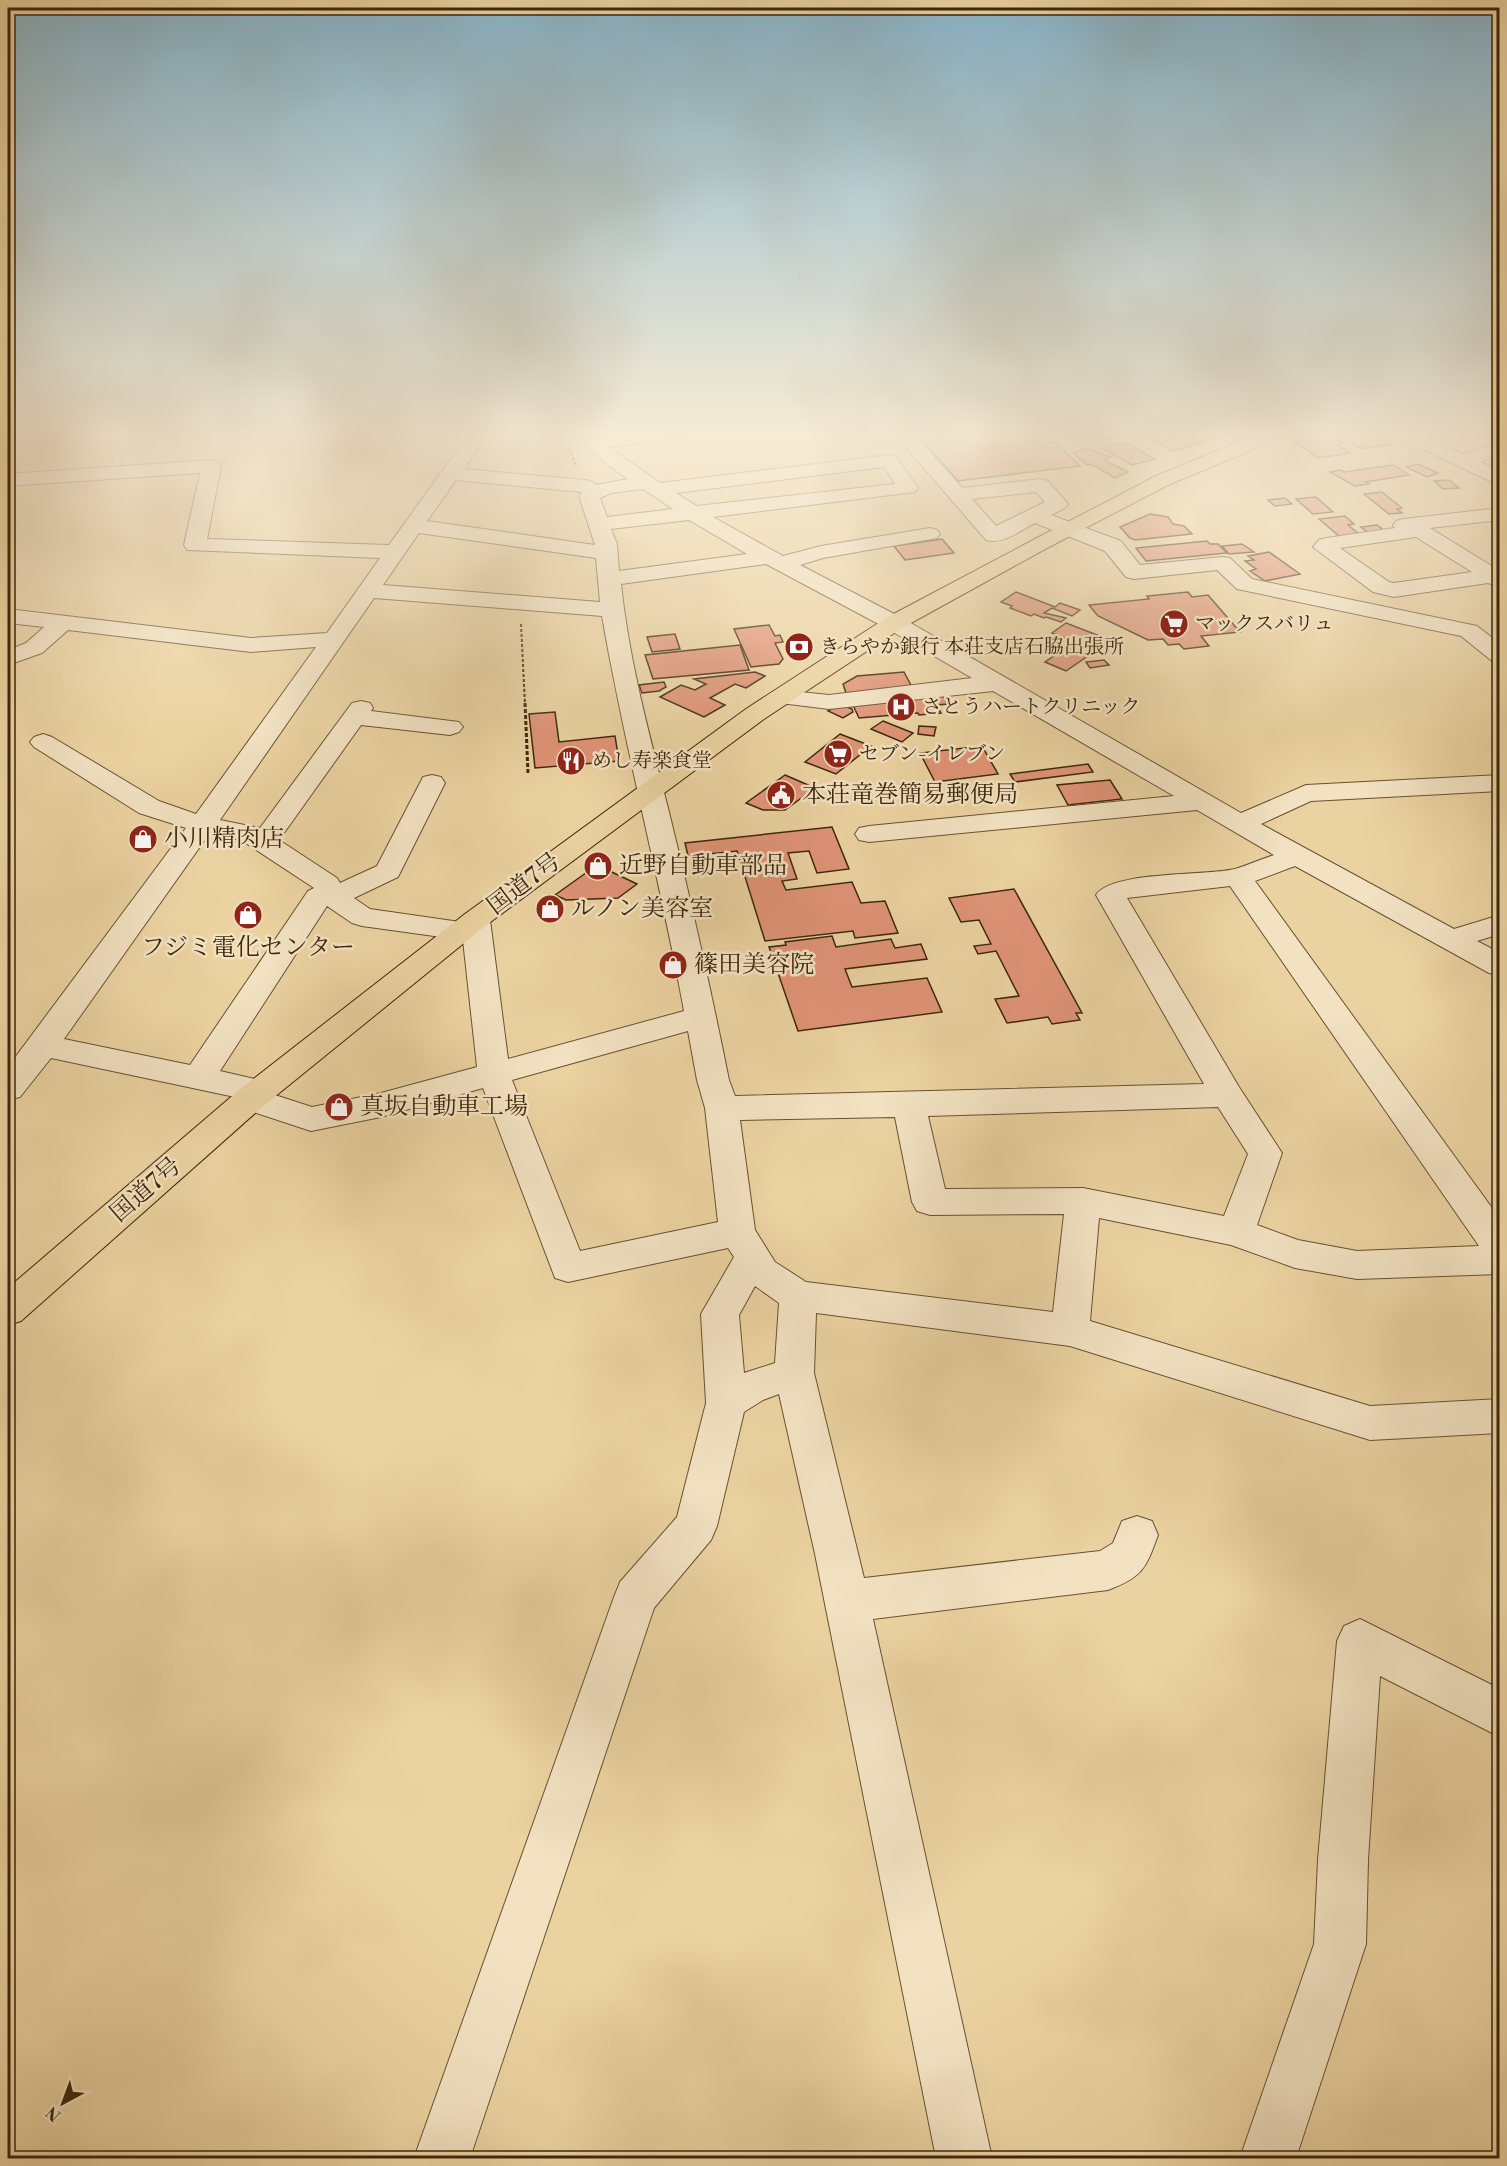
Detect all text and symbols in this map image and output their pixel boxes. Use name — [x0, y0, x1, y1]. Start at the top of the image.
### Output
supermarket icon: マックスバリュ — [1158, 608, 1190, 640]
place label: マックスバリュ — [1195, 612, 1333, 637]
bank icon: きらやか銀行 本荘支店石脇出張所 — [783, 631, 815, 663]
place label: きらやか銀行 本荘支店石脇出張所 — [820, 635, 1124, 660]
hospital icon: さとうハートクリニック — [885, 691, 917, 723]
place label: さとうハートクリニック — [922, 695, 1140, 720]
supermarket icon: セブン-イレブン — [822, 738, 854, 770]
place label: セブン-イレブン — [859, 742, 1005, 767]
restaurant icon: めし寿楽食堂 — [555, 745, 587, 777]
place label: めし寿楽食堂 — [592, 749, 712, 774]
public building icon: 本荘竜巻簡易郵便局 — [765, 779, 797, 811]
place label: 本荘竜巻簡易郵便局 — [802, 780, 1018, 810]
shop icon: 小川精肉店 — [127, 823, 159, 855]
place label: 小川精肉店 — [164, 824, 284, 854]
street label: 国道7号 — [481, 847, 567, 921]
shop icon: 近野自動車部品 — [582, 850, 614, 882]
place label: 近野自動車部品 — [619, 851, 787, 881]
shop icon: ルノン美容室 — [534, 893, 566, 925]
place label: ルノン美容室 — [571, 894, 713, 924]
shop icon: フジミ電化センター — [232, 899, 264, 931]
place label: フジミ電化センター — [141, 933, 355, 963]
shop icon: 篠田美容院 — [657, 949, 689, 981]
place label: 篠田美容院 — [694, 950, 814, 980]
shop icon: 真坂自動車工場 — [323, 1091, 355, 1123]
place label: 真坂自動車工場 — [360, 1092, 528, 1122]
street label: 国道7号 — [104, 1151, 188, 1229]
north arrow — [33, 2073, 93, 2133]
text: N — [42, 2102, 65, 2125]

